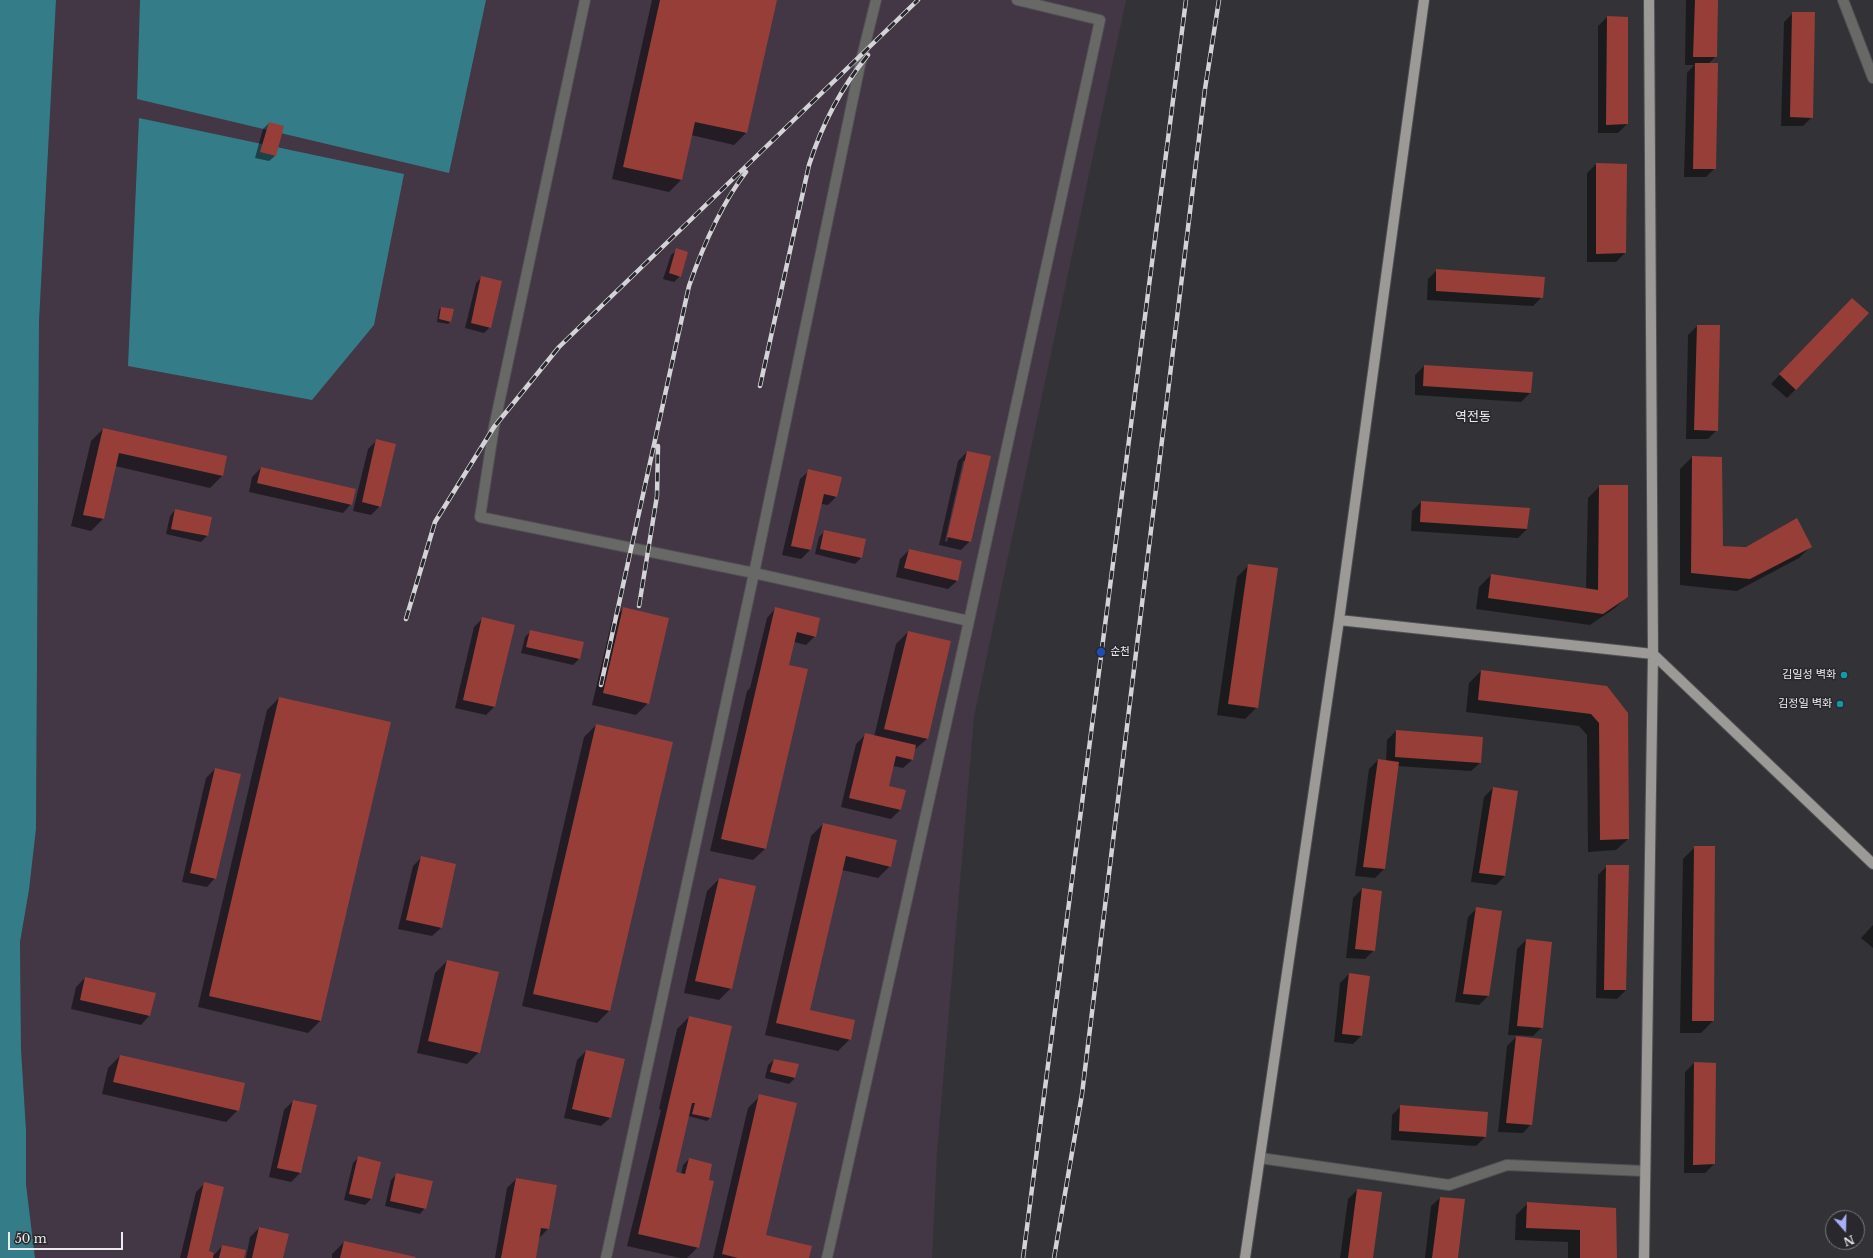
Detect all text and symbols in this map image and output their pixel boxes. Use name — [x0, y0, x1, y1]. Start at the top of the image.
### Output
district label: 역전동 — [1455, 409, 1491, 425]
place label: 순천 — [1110, 645, 1130, 659]
marker: 순천 — [1095, 646, 1107, 658]
place label: 김일성 벽화 — [1782, 668, 1836, 682]
marker: 김일성 벽화 — [1839, 670, 1849, 680]
place label: 김정일 벽화 — [1778, 697, 1832, 711]
marker: 김정일 벽화 — [1835, 699, 1845, 709]
north arrow — [1825, 1210, 1865, 1250]
scale bar — [10, 1224, 125, 1250]
text: 50 m — [15, 1231, 47, 1246]
text: N — [1842, 1232, 1856, 1249]

